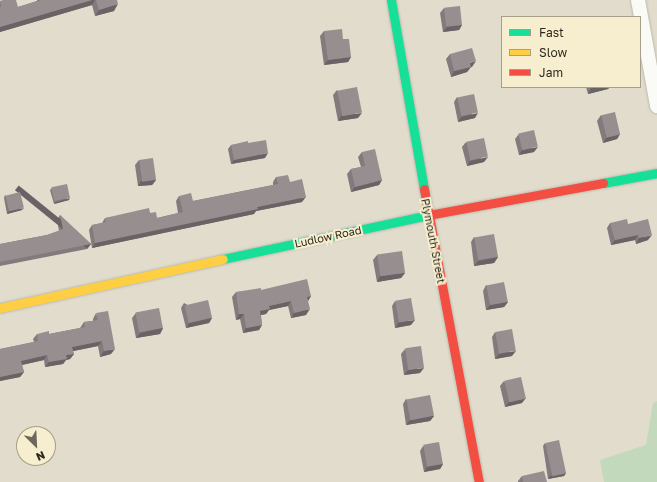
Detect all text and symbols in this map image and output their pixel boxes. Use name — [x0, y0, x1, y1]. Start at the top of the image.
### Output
legend — [501, 16, 641, 88]
text: Fast — [539, 25, 564, 40]
text: Slow — [539, 45, 567, 60]
text: Jam — [539, 65, 563, 80]
street label: Plymouth Street — [418, 197, 448, 285]
street label: Ludlow Road — [293, 223, 363, 251]
north arrow — [16, 426, 56, 466]
text: N — [34, 449, 47, 464]

